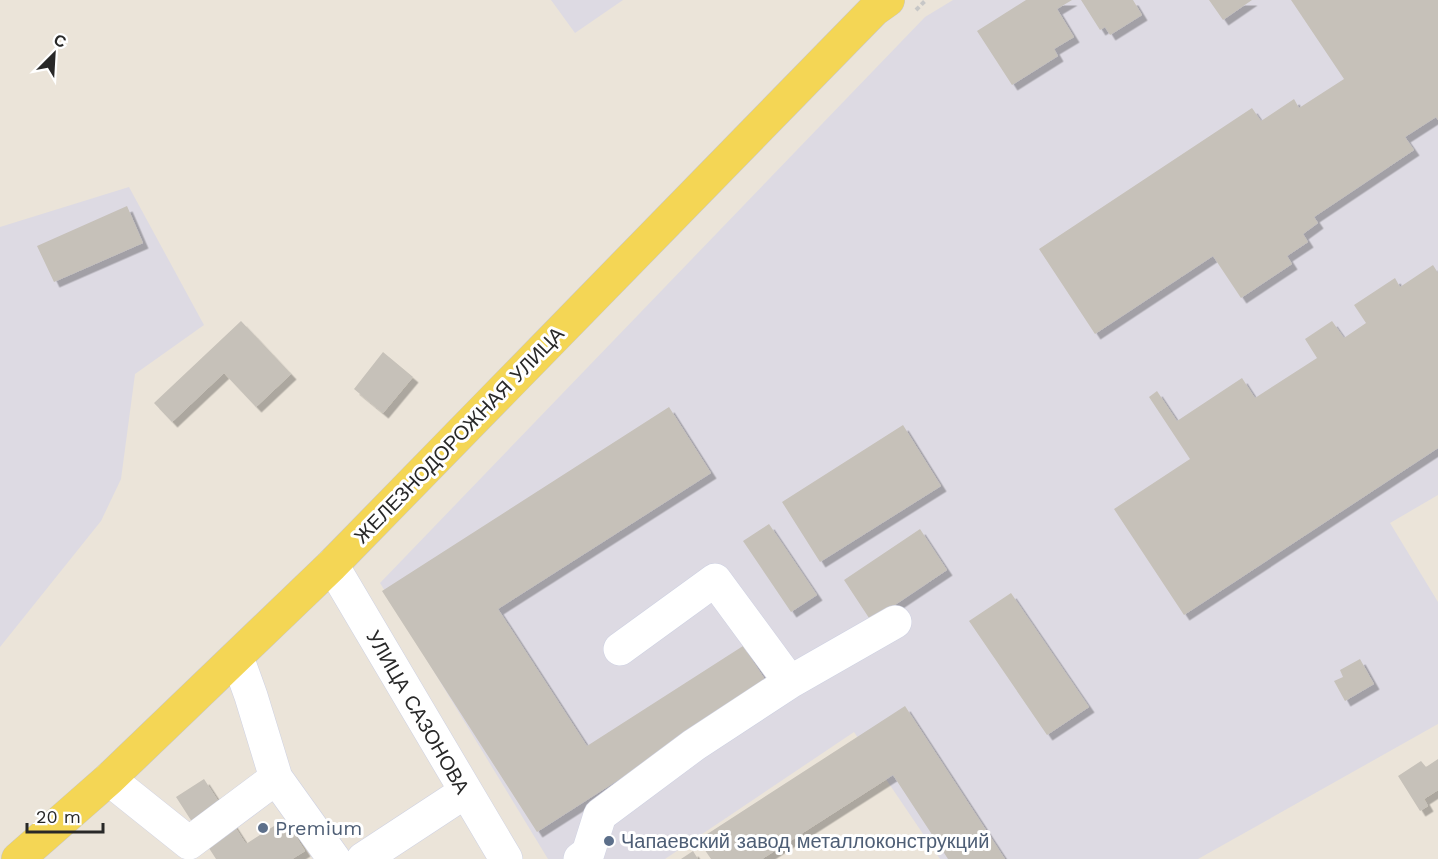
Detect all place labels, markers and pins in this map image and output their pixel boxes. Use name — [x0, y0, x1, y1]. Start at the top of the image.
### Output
place label: Premium — [275, 816, 362, 840]
marker: Premium — [256, 821, 270, 835]
place label: Чапаевский завод металлоконструкций — [621, 829, 989, 853]
marker: Чапаевский завод металлоконструкций — [602, 834, 616, 848]

